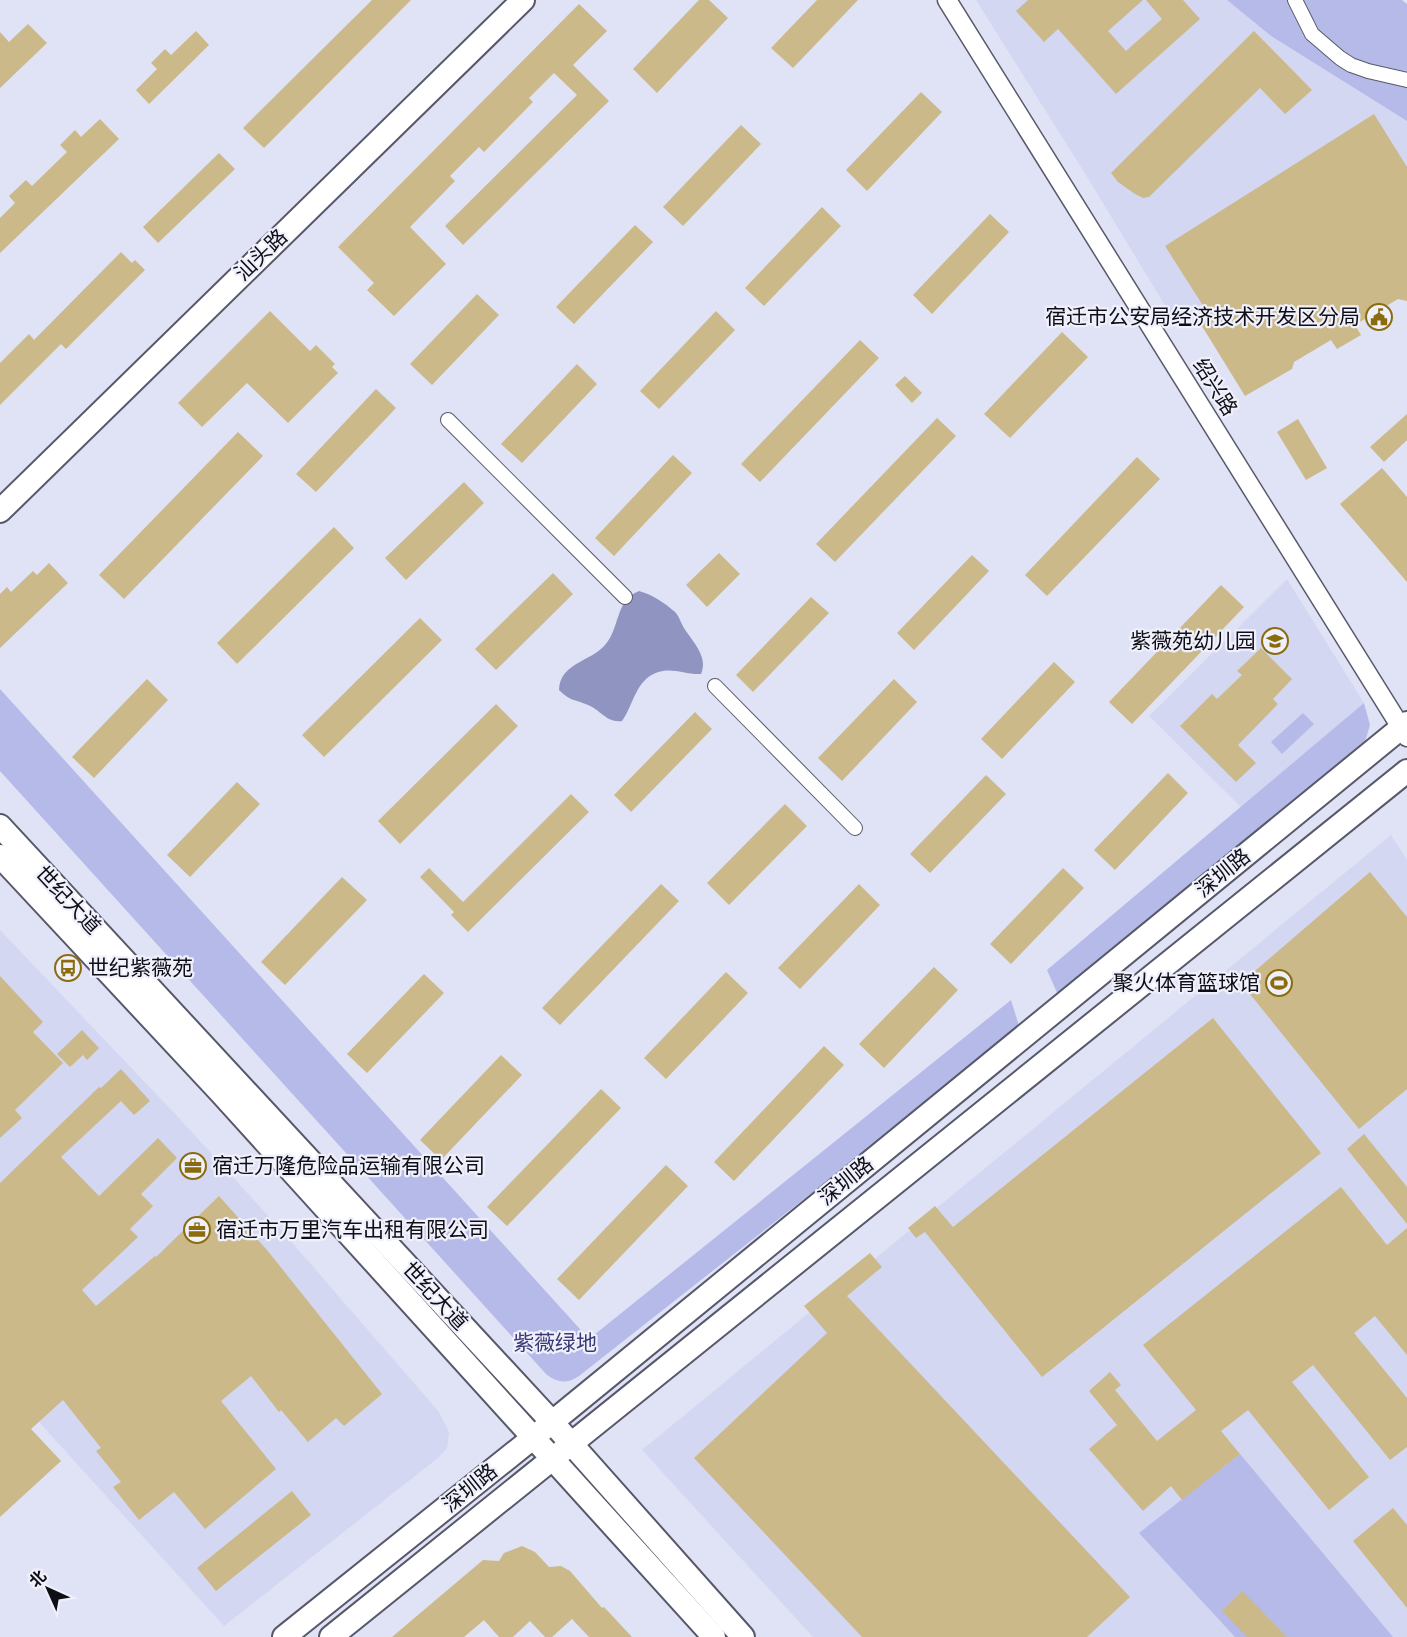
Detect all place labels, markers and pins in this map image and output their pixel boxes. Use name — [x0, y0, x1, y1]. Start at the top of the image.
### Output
place label: 宿迁市公安局经济技术开发区分局 — [1045, 302, 1360, 331]
public building icon: 宿迁市公安局经济技术开发区分局 — [1364, 302, 1394, 332]
place label: 紫薇苑幼儿园 — [1130, 626, 1256, 655]
school or university icon: 紫薇苑幼儿园 — [1260, 626, 1290, 656]
bus stop icon: 世纪紫薇苑 — [53, 953, 83, 983]
place label: 世纪紫薇苑 — [88, 953, 193, 982]
place label: 聚火体育篮球馆 — [1113, 968, 1260, 997]
sports icon: 聚火体育篮球馆 — [1264, 968, 1294, 998]
office icon: 宿迁万隆危险品运输有限公司 — [178, 1151, 208, 1181]
place label: 宿迁万隆危险品运输有限公司 — [212, 1151, 485, 1180]
office icon: 宿迁市万里汽车出租有限公司 — [182, 1215, 212, 1245]
place label: 宿迁市万里汽车出租有限公司 — [216, 1215, 489, 1244]

